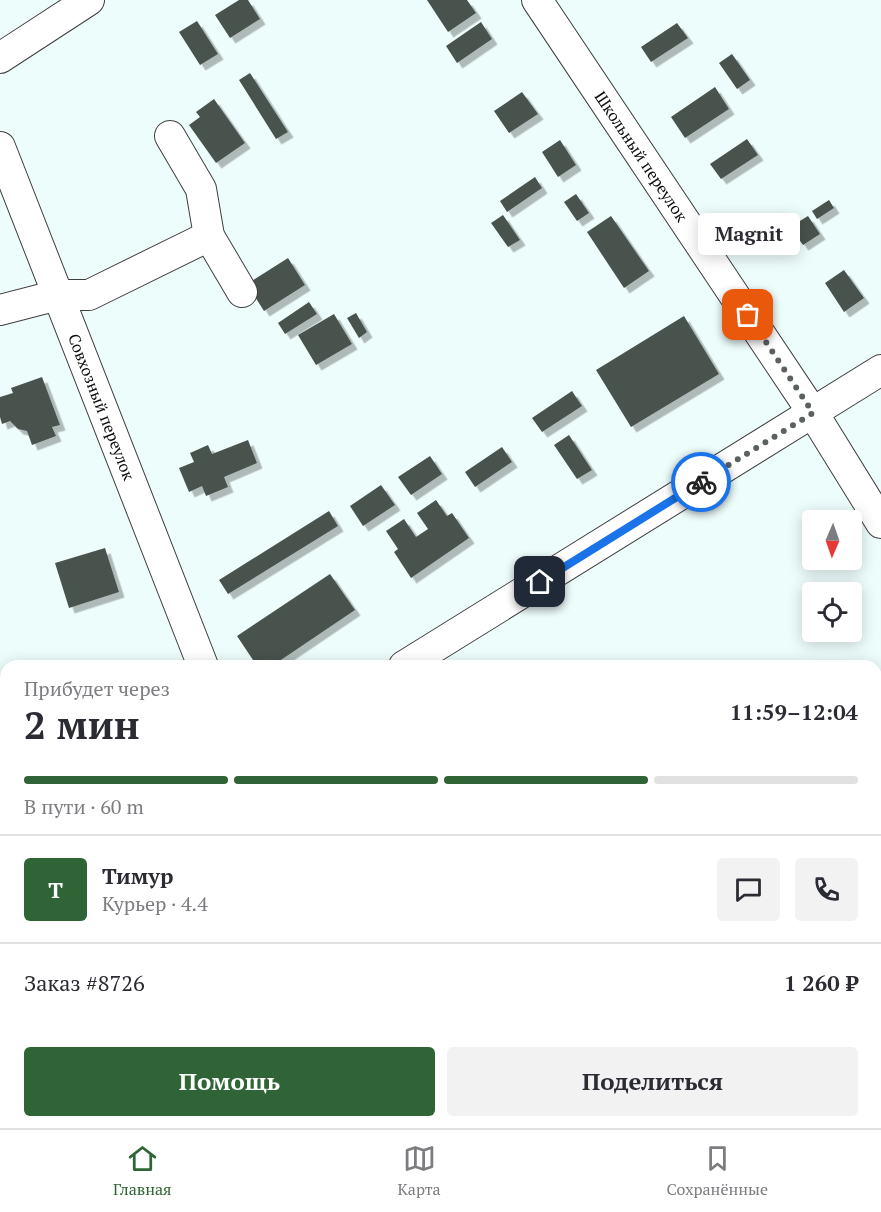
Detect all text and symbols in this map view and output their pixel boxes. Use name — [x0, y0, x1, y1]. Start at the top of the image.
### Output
street label: Школьный переулок — [590, 87, 693, 226]
callout: Magnit — [697, 213, 799, 255]
text: Magnit — [715, 220, 783, 247]
pin — [722, 289, 773, 340]
icon: bag — [731, 298, 764, 331]
street label: Совхозный переулок — [63, 330, 140, 484]
courier — [671, 452, 731, 512]
icon: bike — [685, 466, 718, 499]
north arrow — [802, 510, 862, 570]
map controls — [802, 510, 862, 642]
pin — [514, 556, 565, 607]
icon: home — [523, 565, 556, 598]
button: locate — [802, 582, 862, 642]
text: Прибудет через — [24, 675, 170, 702]
text: 11:59–12:04 — [730, 697, 858, 726]
text: 2 мин — [24, 698, 140, 750]
text: В пути · 60 m — [24, 793, 144, 820]
button: chat — [717, 858, 780, 921]
button: phone — [795, 858, 858, 921]
text: Тимур — [102, 861, 173, 890]
text: Т — [48, 875, 63, 904]
text: Курьер · 4.4 — [102, 890, 208, 917]
text: Заказ #8726 — [24, 968, 145, 997]
text: 1 260 ₽ — [784, 968, 858, 997]
button: Помощь — [24, 1047, 435, 1116]
button: Поделиться — [447, 1047, 858, 1116]
tab: Главная — [113, 1142, 172, 1200]
tab: Карта — [397, 1142, 441, 1200]
tab: Сохранённые — [667, 1142, 768, 1200]

